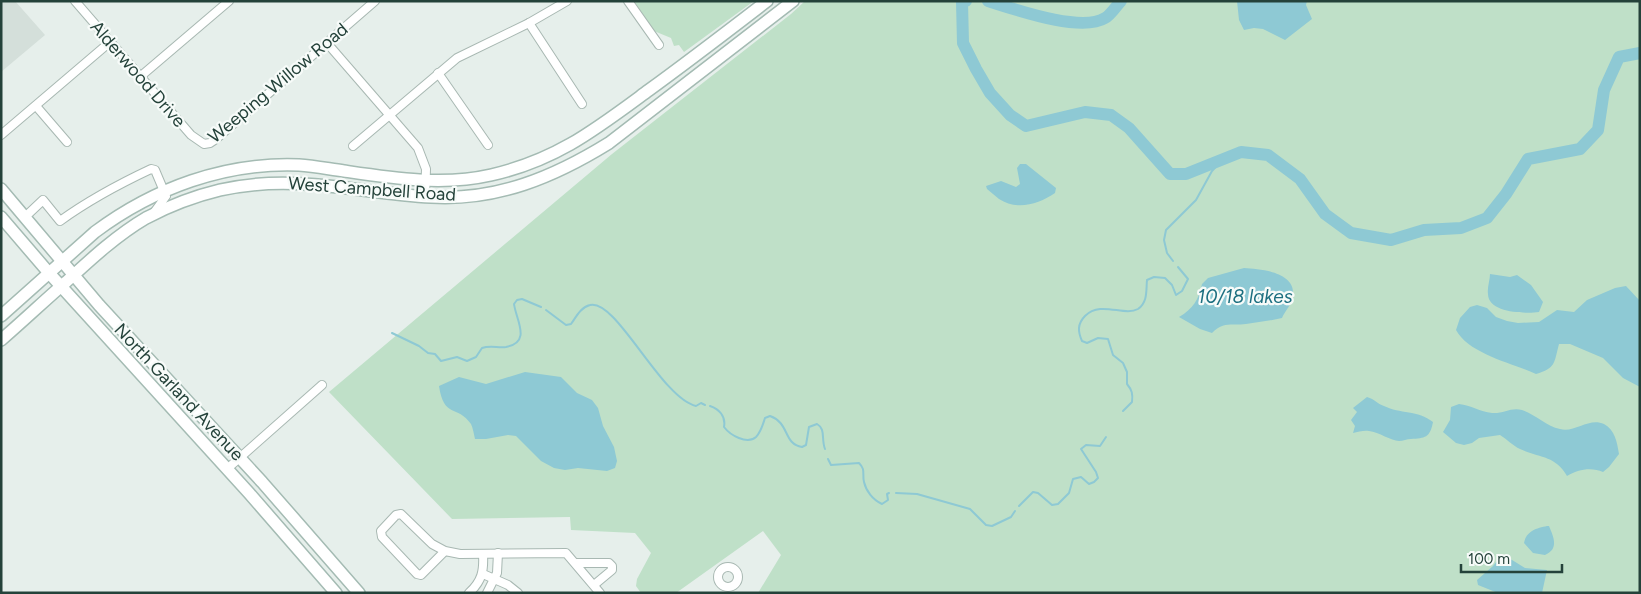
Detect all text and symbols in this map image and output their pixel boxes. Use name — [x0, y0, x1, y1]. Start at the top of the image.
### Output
street label: Alderwood Drive — [86, 16, 190, 132]
street label: Weeping Willow Road — [204, 18, 352, 148]
street label: West Campbell Road — [287, 172, 457, 206]
water label: 10/18 lakes — [1197, 285, 1293, 308]
street label: North Garland Avenue — [110, 319, 248, 465]
scale bar — [1461, 542, 1562, 574]
text: 100 m — [1468, 550, 1510, 568]

